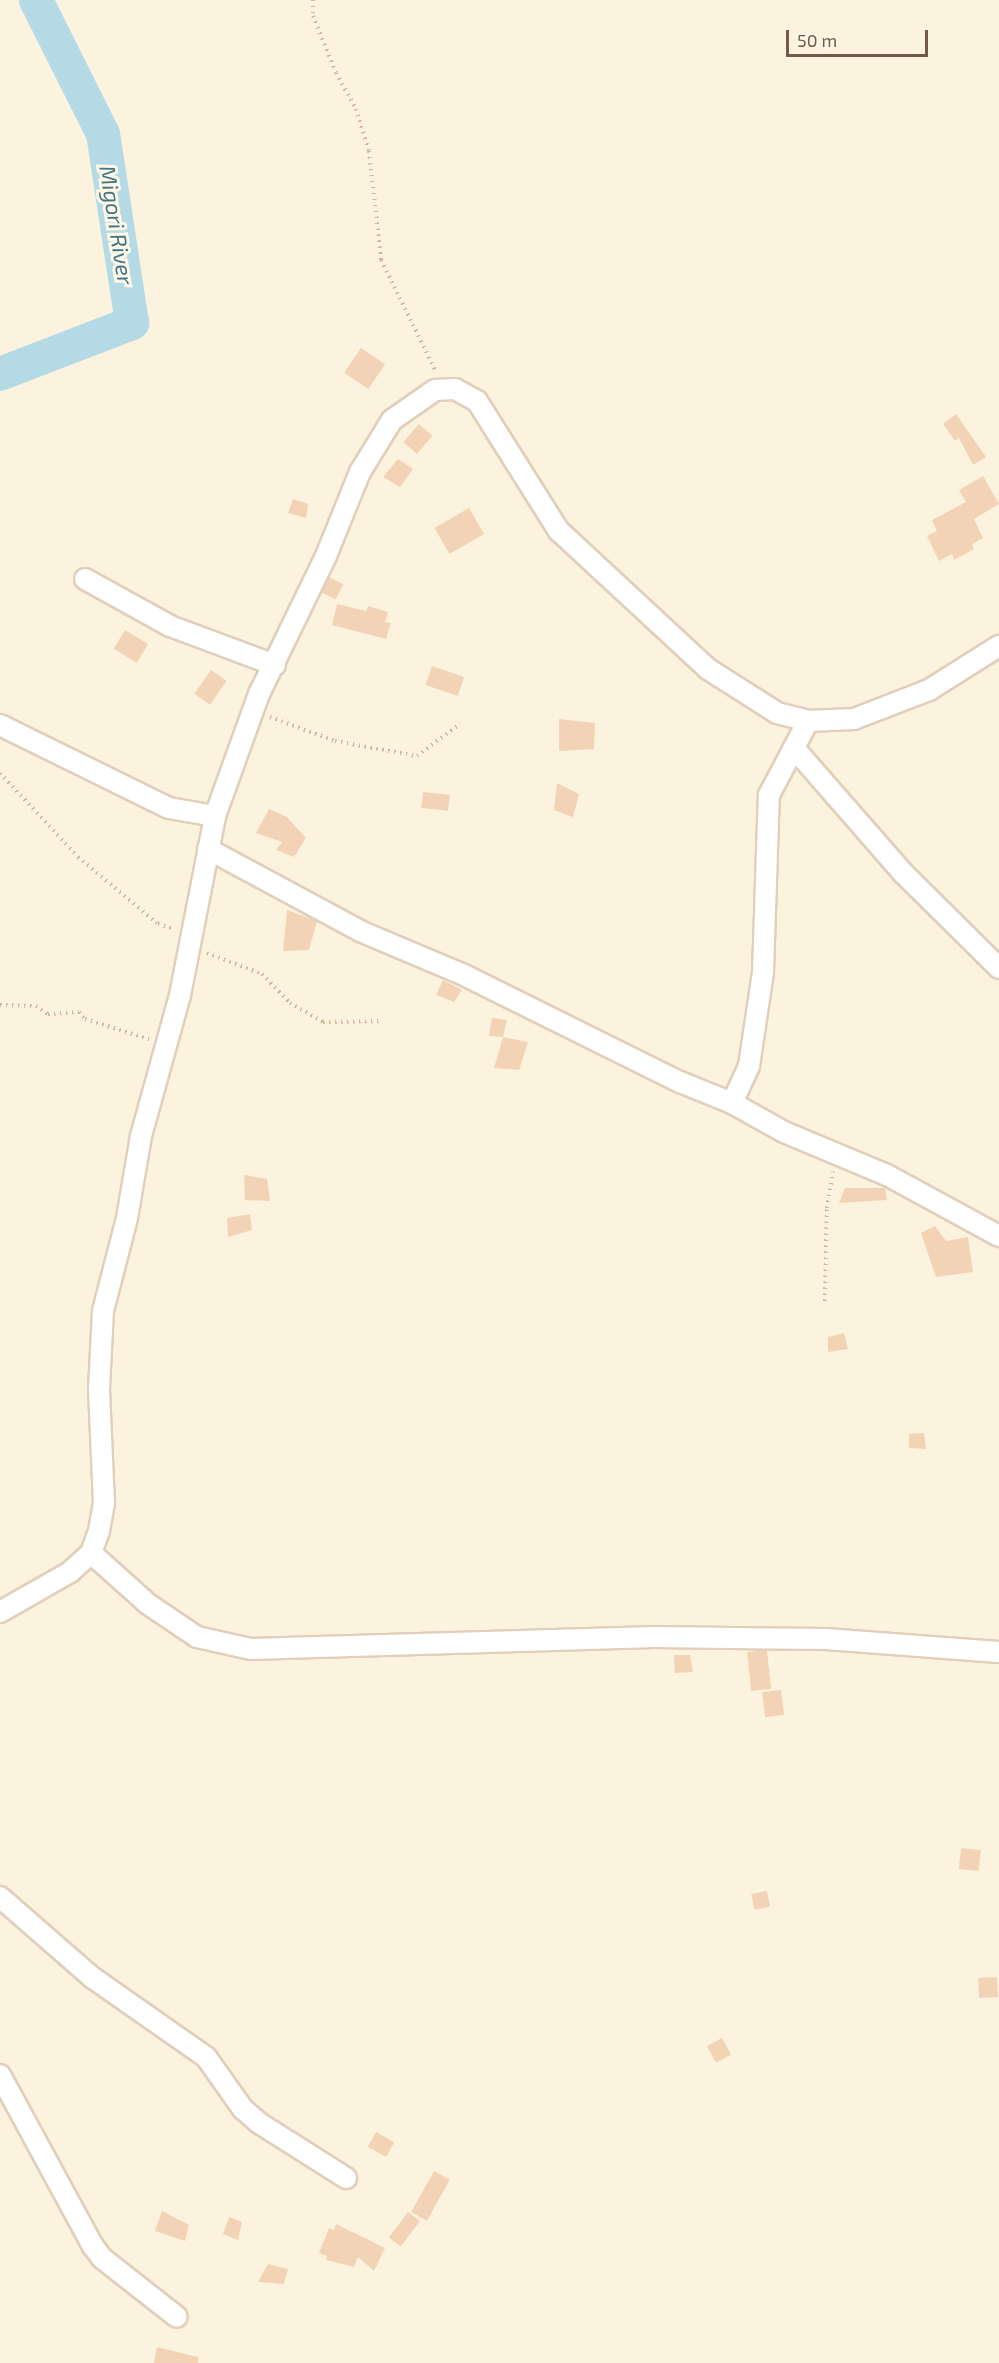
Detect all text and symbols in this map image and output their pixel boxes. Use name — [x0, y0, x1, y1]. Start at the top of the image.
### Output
scale bar — [789, 18, 932, 56]
text: 50 m — [797, 29, 837, 51]
water label: Migori River — [95, 164, 139, 286]

